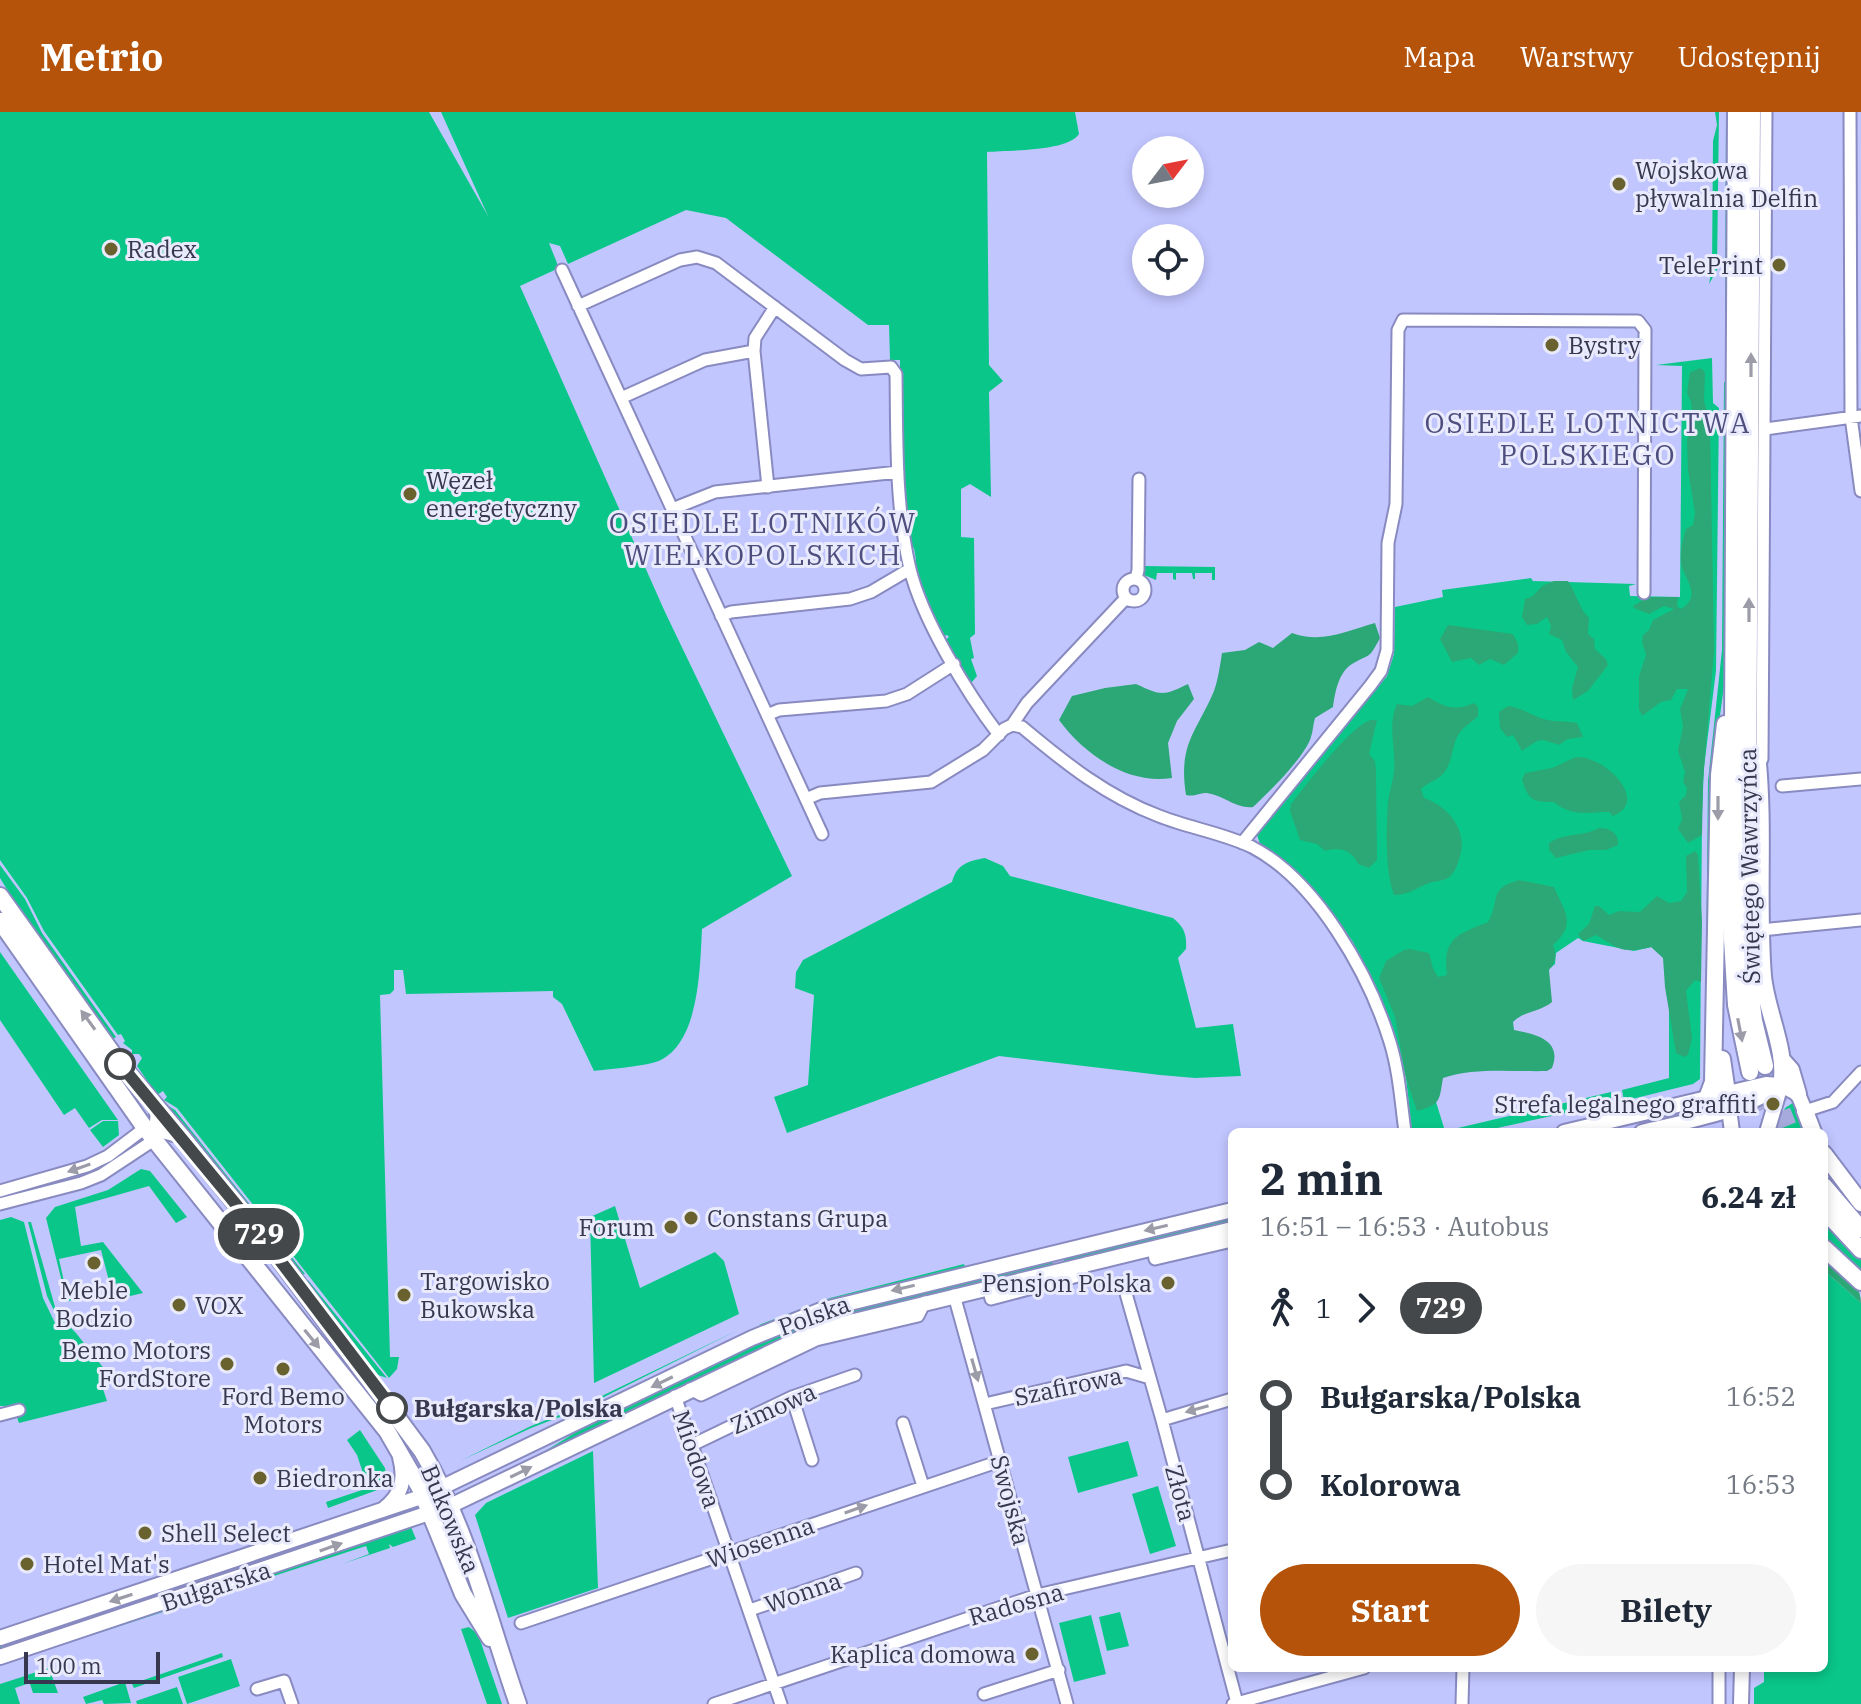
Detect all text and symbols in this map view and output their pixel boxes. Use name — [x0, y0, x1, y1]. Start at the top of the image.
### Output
text: Metrio — [40, 32, 163, 81]
text: Mapa — [1403, 38, 1476, 75]
text: Warstwy — [1520, 38, 1633, 75]
text: Udostępnij — [1677, 38, 1821, 75]
north arrow — [1132, 136, 1204, 208]
map controls — [1132, 136, 1204, 296]
place label: Wojskowa pływalnia Delfin — [1635, 154, 1818, 214]
marker: Wojskowa pływalnia Delfin — [1610, 175, 1628, 193]
button: locate — [1132, 224, 1204, 296]
place label: Radex — [127, 233, 197, 265]
marker: Radex — [102, 240, 120, 258]
place label: TelePrint — [1659, 249, 1763, 281]
marker: TelePrint — [1770, 256, 1788, 274]
place label: Bystry — [1568, 329, 1641, 361]
marker: Bystry — [1543, 336, 1561, 354]
one-way arrow — [1744, 352, 1757, 377]
district label: OSIEDLE LOTNICTWA POLSKIEGO — [1424, 404, 1752, 473]
place label: Węzeł energetyczny — [426, 464, 577, 524]
marker: Węzeł energetyczny — [401, 485, 419, 503]
district label: OSIEDLE LOTNIKÓW WIELKOPOLSKICH — [609, 504, 917, 573]
one-way arrow — [1743, 597, 1755, 622]
street label: Świętego Wawrzyńca — [1731, 748, 1767, 984]
one-way arrow — [1712, 796, 1724, 821]
one-way arrow — [81, 1010, 97, 1031]
one-way arrow — [1735, 1018, 1747, 1043]
unlabelled marker — [105, 1049, 135, 1079]
place label: Strefa legalnego graffiti — [1494, 1088, 1757, 1120]
marker: Strefa legalnego graffiti — [1764, 1095, 1782, 1113]
text: 2 min — [1260, 1150, 1383, 1207]
one-way arrow — [66, 1163, 90, 1175]
text: 6.24 zł — [1701, 1177, 1796, 1216]
place label: Constans Grupa — [707, 1202, 888, 1234]
line badge: 729 — [213, 1208, 305, 1260]
marker: Constans Grupa — [682, 1209, 700, 1227]
text: 16:51 – 16:53 · Autobus — [1260, 1209, 1549, 1243]
place label: Forum — [579, 1211, 655, 1243]
text: 729 — [234, 1215, 284, 1252]
marker: Forum — [662, 1218, 680, 1236]
one-way arrow — [1143, 1222, 1168, 1235]
marker: Meble Bodzio — [85, 1254, 103, 1272]
place label: Targowisko Bukowska — [420, 1265, 550, 1325]
place label: Pensjon Polska — [982, 1267, 1152, 1299]
place label: Meble Bodzio — [55, 1274, 133, 1334]
marker: Pensjon Polska — [1159, 1274, 1177, 1292]
one-way arrow — [891, 1282, 916, 1295]
marker: Targowisko Bukowska — [395, 1286, 413, 1304]
icon: walk — [1260, 1286, 1304, 1330]
icon: forward — [1344, 1286, 1388, 1330]
street label: Polska — [774, 1287, 854, 1343]
place label: VOX — [195, 1289, 243, 1321]
text: 729 — [1416, 1289, 1466, 1326]
text: 1 — [1316, 1291, 1332, 1325]
marker: VOX — [170, 1296, 188, 1314]
one-way arrow — [303, 1329, 320, 1349]
place label: Bemo Motors FordStore — [61, 1334, 211, 1394]
marker: Bemo Motors FordStore — [218, 1355, 236, 1373]
one-way arrow — [969, 1359, 982, 1383]
street label: Szafirowa — [1011, 1359, 1125, 1413]
marker: Ford Bemo Motors — [274, 1360, 292, 1378]
one-way arrow — [650, 1375, 673, 1389]
street label: Zimowa — [725, 1375, 821, 1441]
text: Bułgarska/Polska — [1320, 1377, 1581, 1416]
text: 16:52 — [1726, 1379, 1796, 1413]
place label: Ford Bemo Motors — [221, 1380, 345, 1440]
place label: Bułgarska/Polska — [414, 1392, 623, 1424]
marker: Bułgarska/Polska — [377, 1393, 407, 1423]
one-way arrow — [1185, 1403, 1209, 1416]
street label: Miodowa — [665, 1406, 729, 1512]
street label: Swojska — [984, 1451, 1038, 1549]
street label: Bukowska — [414, 1460, 488, 1578]
street label: Złota — [1158, 1461, 1204, 1525]
place label: Biedronka — [276, 1462, 394, 1494]
text: Kolorowa — [1320, 1465, 1461, 1504]
one-way arrow — [509, 1466, 532, 1479]
text: 16:53 — [1726, 1467, 1796, 1501]
marker: Biedronka — [251, 1469, 269, 1487]
one-way arrow — [844, 1503, 868, 1515]
street label: Wiosenna — [702, 1509, 818, 1575]
place label: Shell Select — [161, 1517, 291, 1549]
marker: Shell Select — [136, 1524, 154, 1542]
one-way arrow — [319, 1540, 343, 1552]
place label: Hotel Mat's — [43, 1548, 170, 1580]
street label: Bułgarska — [157, 1553, 275, 1619]
marker: Hotel Mat's — [18, 1555, 36, 1573]
street label: Wonna — [760, 1564, 846, 1620]
button: Start — [1260, 1564, 1520, 1656]
button: Bilety — [1536, 1564, 1796, 1656]
street label: Radosna — [965, 1575, 1067, 1633]
one-way arrow — [109, 1592, 133, 1604]
place label: Kaplica domowa — [830, 1638, 1016, 1670]
marker: Kaplica domowa — [1023, 1645, 1041, 1663]
scale bar — [24, 1648, 160, 1684]
text: 100 m — [36, 1651, 102, 1680]

